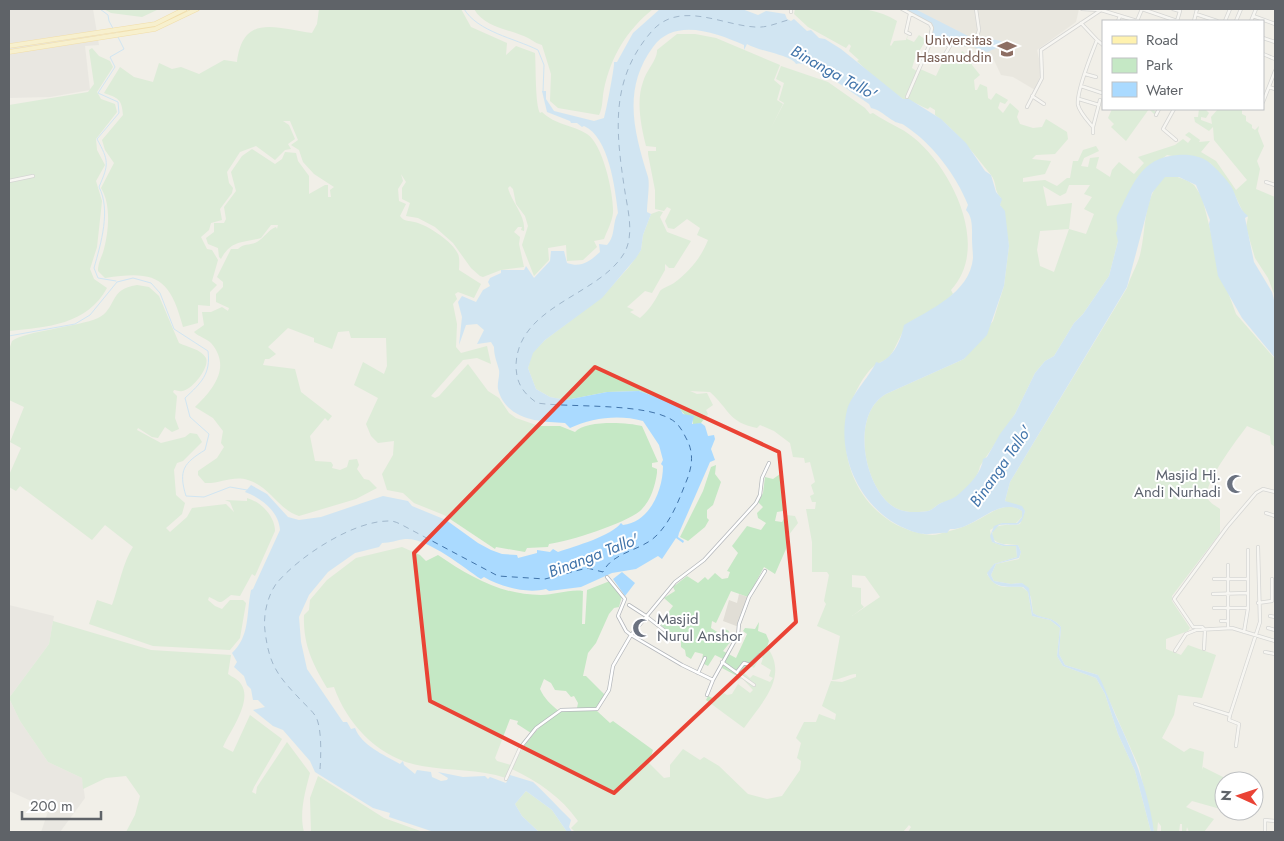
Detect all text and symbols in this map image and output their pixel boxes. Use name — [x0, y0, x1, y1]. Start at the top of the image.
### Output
legend — [1102, 20, 1264, 110]
place label: Universitas Hasanuddin — [916, 29, 992, 68]
text: Road — [1146, 29, 1178, 51]
school or university icon: Universitas Hasanuddin — [996, 38, 1018, 60]
water label: Binanga Tallo' — [787, 39, 881, 106]
text: Park — [1146, 54, 1173, 76]
text: Water — [1146, 79, 1184, 101]
water label: Binanga Tallo' — [964, 421, 1037, 512]
place label: Masjid Hj. Andi Nurhadi — [1134, 464, 1221, 503]
mosque icon: Masjid Hj. Andi Nurhadi — [1225, 473, 1247, 495]
water label: Binanga Tallo' — [545, 528, 642, 583]
place label: Masjid Nurul Anshor — [657, 608, 743, 647]
mosque icon: Masjid Nurul Anshor — [631, 617, 653, 639]
north arrow — [1214, 771, 1264, 821]
scale bar — [22, 788, 101, 820]
text: N — [1216, 789, 1236, 801]
text: 200 m — [30, 795, 73, 817]

